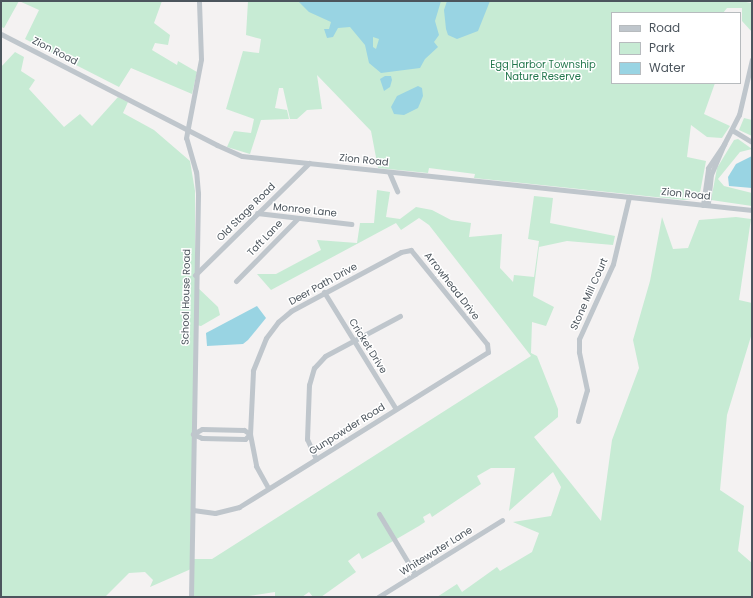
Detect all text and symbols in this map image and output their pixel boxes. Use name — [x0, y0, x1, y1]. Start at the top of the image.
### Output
legend — [611, 12, 741, 84]
text: Road — [649, 19, 680, 36]
street label: Zion Road — [30, 34, 80, 68]
text: Park — [649, 39, 675, 56]
park label: Egg Harbor Township Nature Reserve — [490, 58, 596, 82]
text: Water — [649, 59, 685, 76]
street label: Zion Road — [339, 151, 389, 169]
street label: Old Stage Road — [214, 180, 278, 244]
street label: Zion Road — [661, 185, 711, 203]
street label: Monroe Lane — [273, 201, 337, 219]
street label: Taft Lane — [245, 217, 285, 259]
street label: School House Road — [179, 249, 193, 345]
street label: Arrowhead Drive — [422, 250, 482, 322]
street label: Stone Mill Court — [568, 256, 610, 332]
street label: Deer Path Drive — [287, 260, 359, 308]
street label: Cricket Drive — [346, 316, 390, 376]
street label: Gunpowder Road — [307, 401, 387, 457]
street label: Whitewater Lane — [397, 524, 475, 578]

